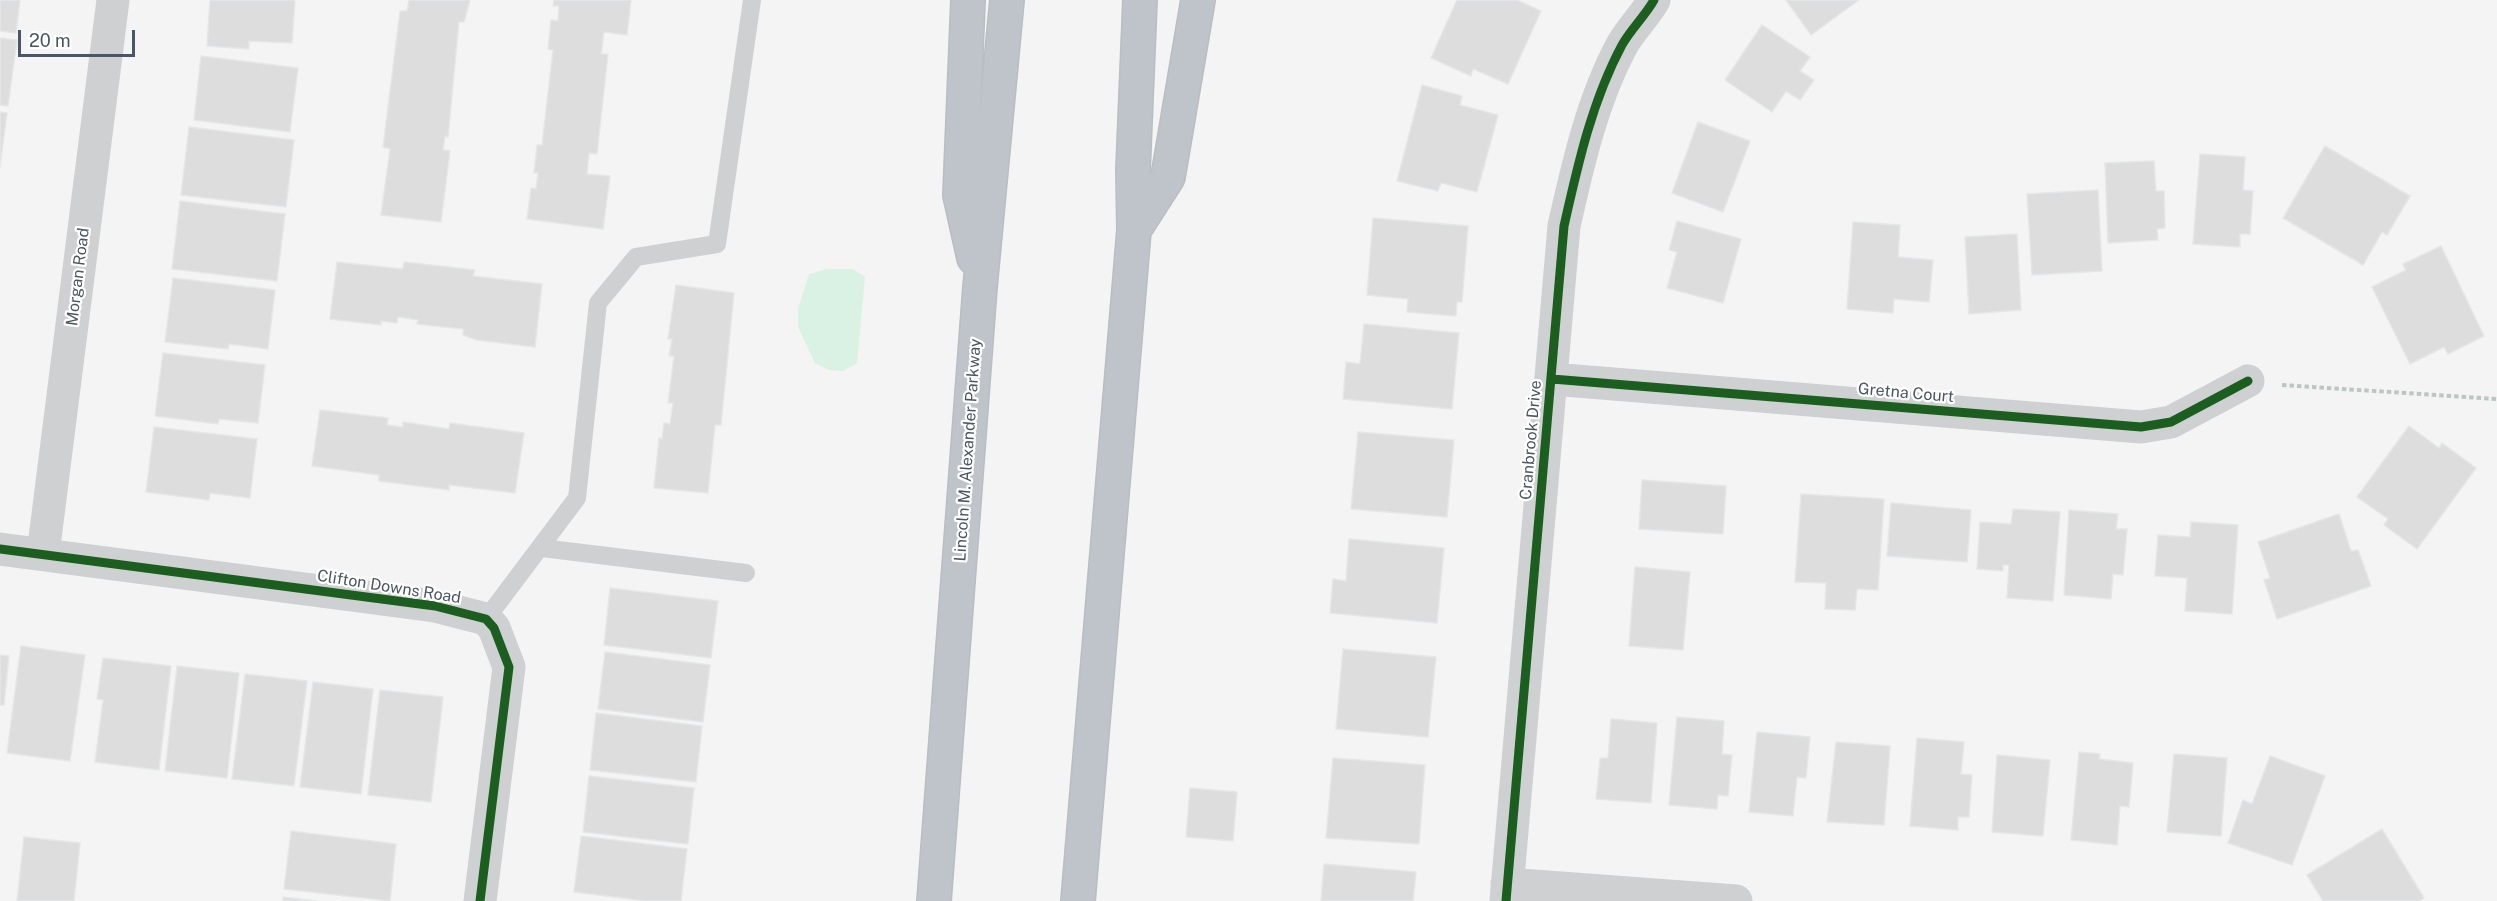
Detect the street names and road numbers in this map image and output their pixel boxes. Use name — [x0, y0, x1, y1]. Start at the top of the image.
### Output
street label: Morgan Road — [62, 227, 94, 327]
street label: Lincoln M. Alexander Parkway — [951, 338, 985, 562]
street label: Cranbrook Drive — [1516, 379, 1546, 501]
street label: Gretna Court — [1857, 379, 1955, 407]
street label: Clifton Downs Road — [316, 566, 462, 608]

